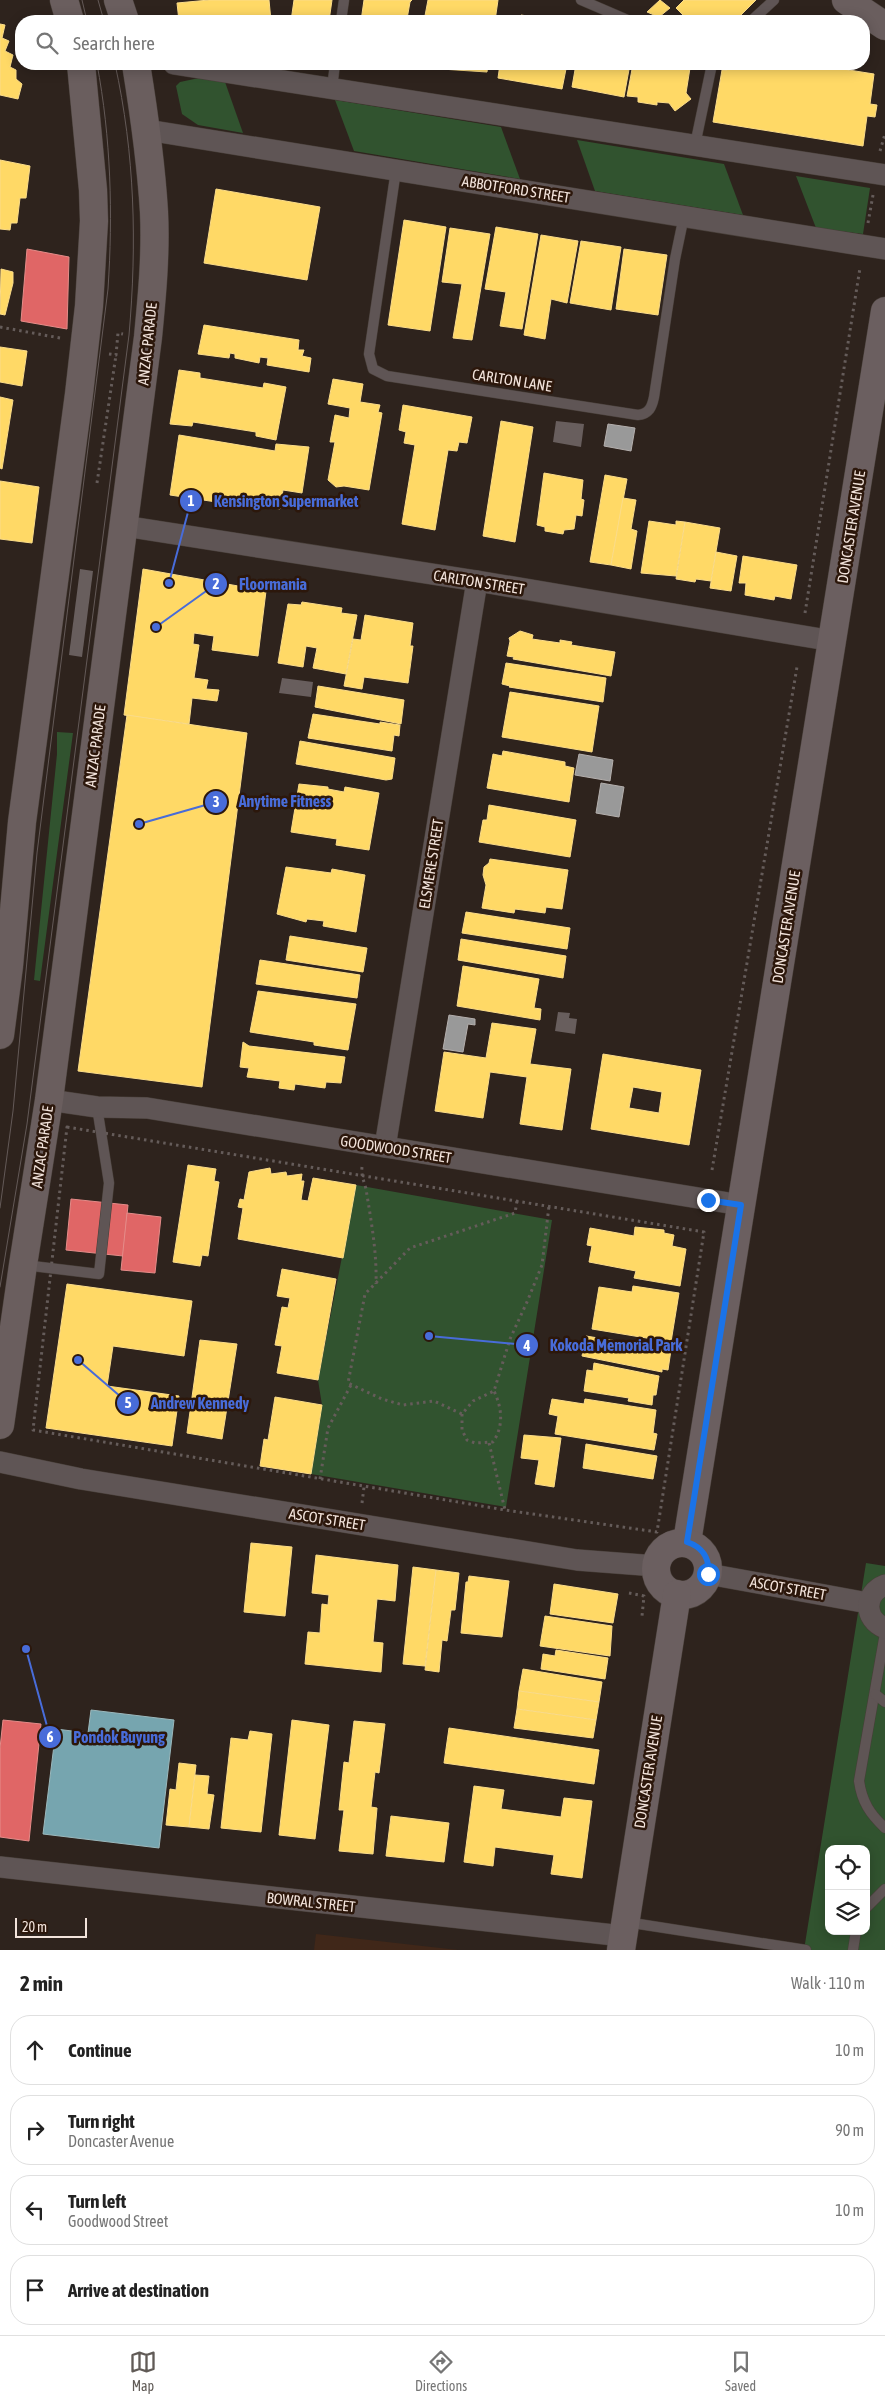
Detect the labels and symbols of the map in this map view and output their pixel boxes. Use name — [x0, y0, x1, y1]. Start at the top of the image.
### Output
street label: ABBOTFORD STREET — [461, 172, 572, 206]
street label: ANZAC PARADE — [134, 301, 160, 386]
street label: CARLTON LANE — [471, 365, 554, 395]
street label: DONCASTER AVENUE — [834, 469, 868, 585]
callout: Kensington Supermarket — [178, 485, 368, 516]
text: 1 — [187, 492, 195, 509]
text: Kensington Supermarket — [214, 492, 359, 510]
street label: CARLTON STREET — [432, 566, 526, 598]
callout: Floormania — [204, 568, 317, 599]
text: 2 — [212, 575, 220, 592]
text: Floormania — [239, 575, 307, 593]
street label: ANZAC PARADE — [82, 703, 109, 788]
callout: Anytime Fitness — [203, 786, 341, 817]
text: Anytime Fitness — [238, 792, 332, 810]
text: 3 — [212, 793, 220, 810]
street label: ELSMERE STREET — [416, 818, 447, 910]
street label: DONCASTER AVENUE — [769, 869, 803, 985]
street label: ANZAC PARADE — [28, 1104, 56, 1189]
street label: GOODWOOD STREET — [339, 1132, 453, 1166]
route end — [697, 1189, 720, 1212]
callout: Kokoda Memorial Park — [515, 1330, 692, 1361]
text: Kokoda Memorial Park — [550, 1336, 683, 1354]
text: 4 — [522, 1337, 531, 1354]
callout: Andrew Kennedy — [116, 1388, 259, 1419]
text: 5 — [124, 1394, 132, 1411]
text: Andrew Kennedy — [150, 1394, 250, 1412]
street label: ASCOT STREET — [288, 1505, 367, 1533]
route start — [697, 1563, 720, 1586]
street label: ASCOT STREET — [749, 1573, 828, 1603]
street label: DONCASTER AVENUE — [631, 1714, 665, 1830]
callout: Pondok Buyung — [38, 1722, 175, 1753]
text: 6 — [46, 1728, 54, 1745]
text: Pondok Buyung — [73, 1728, 165, 1746]
street label: BOWRAL STREET — [266, 1889, 357, 1915]
scale bar — [15, 1915, 88, 1938]

